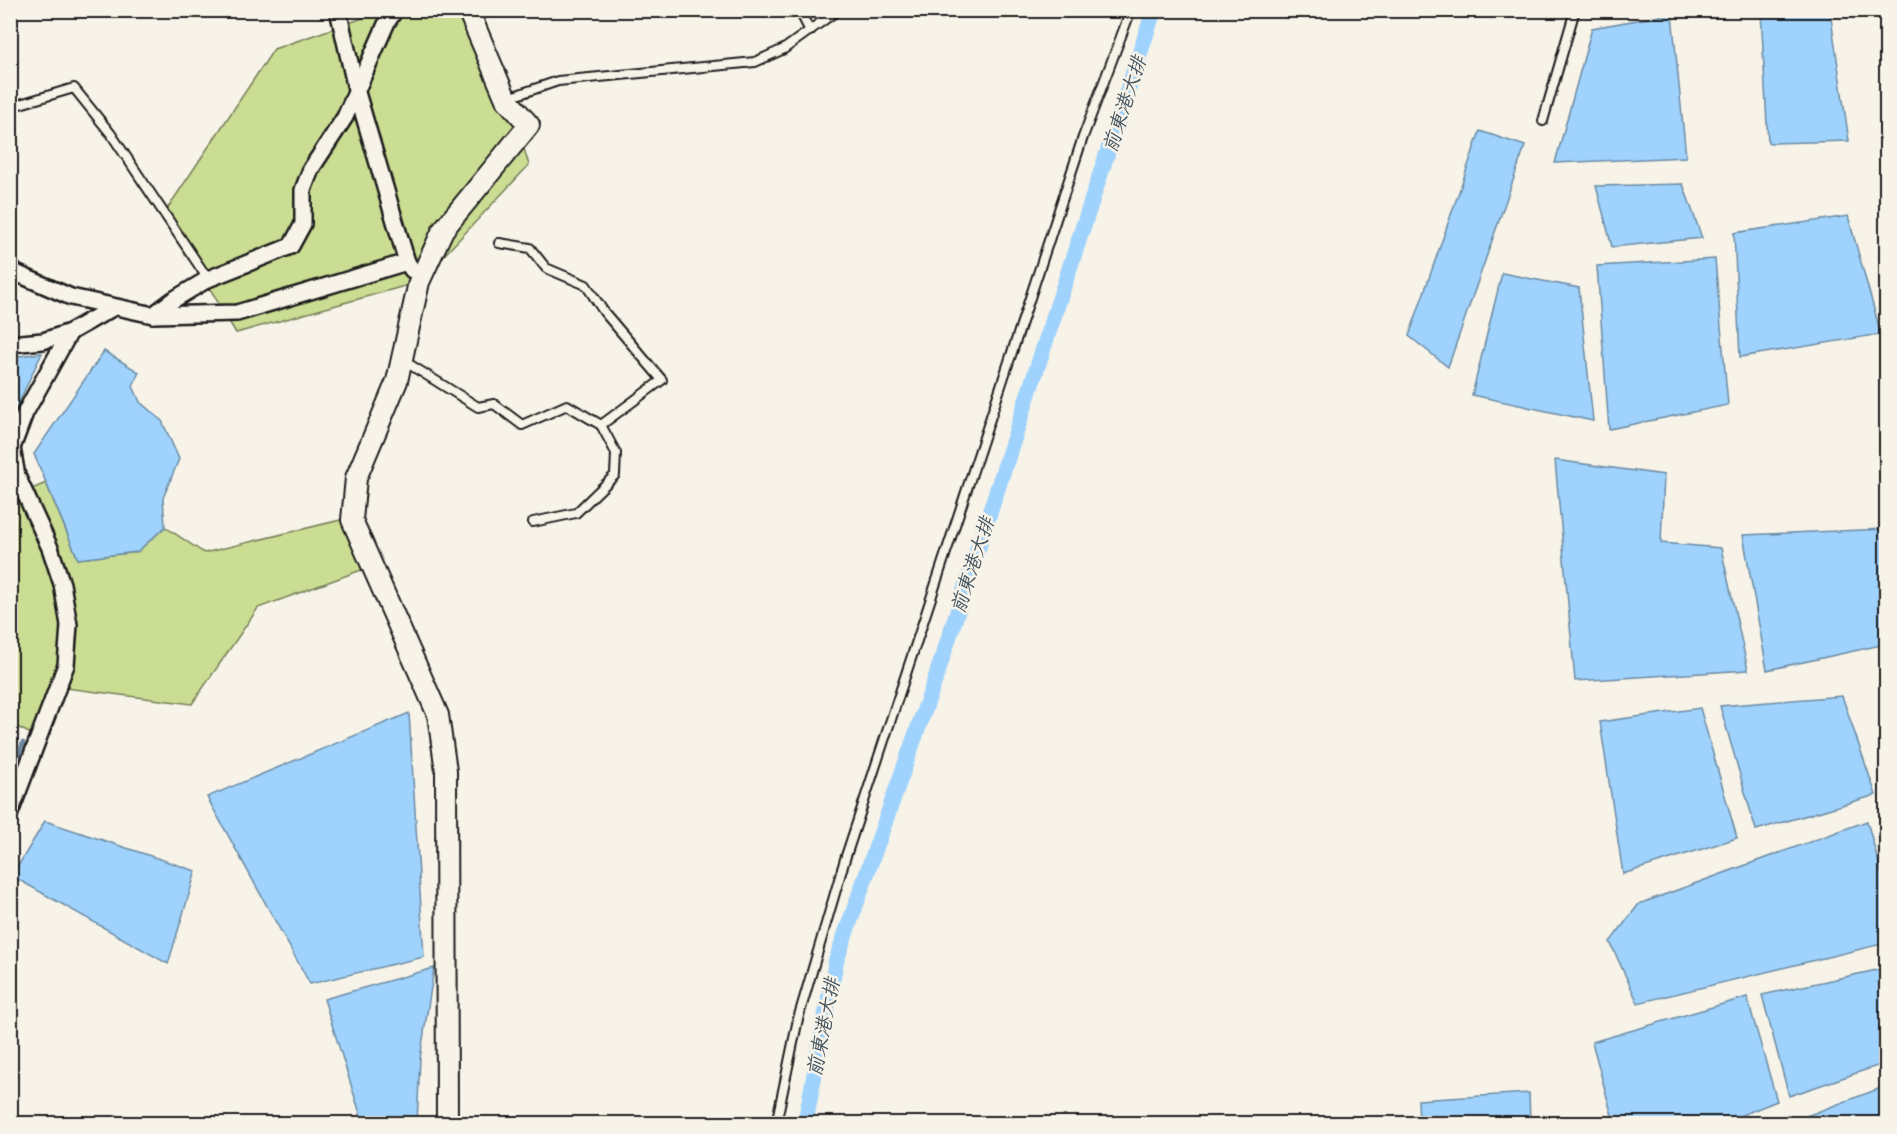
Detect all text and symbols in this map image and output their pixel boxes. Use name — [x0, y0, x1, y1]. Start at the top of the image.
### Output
water label: 前東港大排 — [1099, 51, 1154, 156]
water label: 前東港大排 — [947, 512, 1002, 617]
water label: 前東港大排 — [804, 974, 848, 1079]

